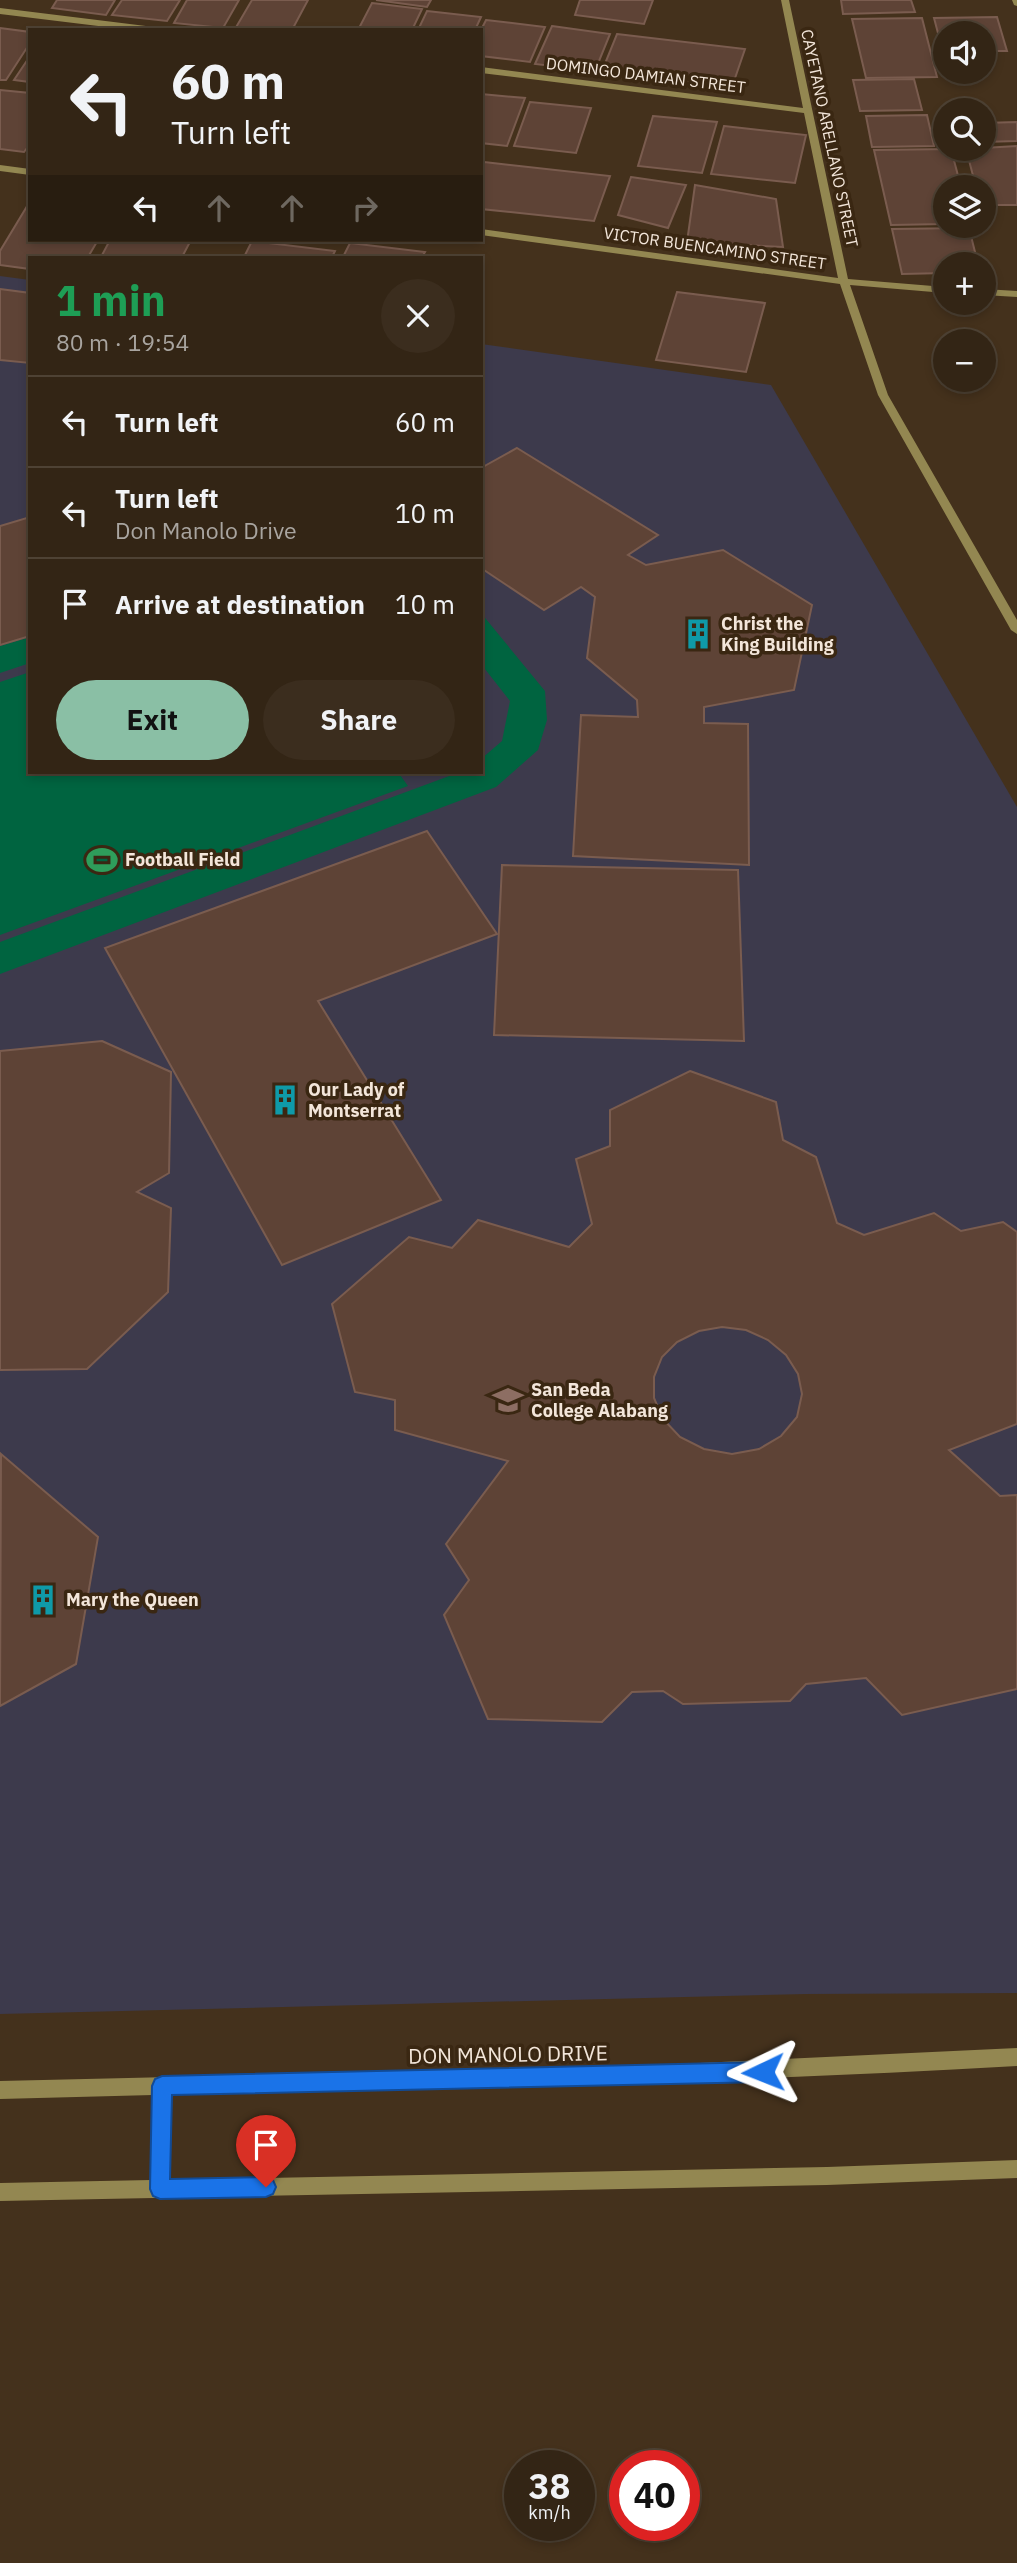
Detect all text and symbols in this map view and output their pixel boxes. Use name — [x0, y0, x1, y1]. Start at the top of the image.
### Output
map controls — [933, 21, 996, 392]
button: sound — [933, 21, 996, 84]
street label: CAYETANO ARELLANO STREET — [797, 27, 863, 249]
text: 60 m — [171, 49, 285, 112]
street label: DOMINGO DAMIAN STREET — [545, 53, 747, 97]
icon: left — [56, 56, 147, 147]
button: search — [933, 98, 996, 161]
text: Turn left — [171, 111, 291, 153]
button: layers — [933, 175, 996, 238]
icon: left — [127, 189, 165, 227]
icon: ahead — [200, 189, 238, 227]
icon: ahead — [273, 189, 311, 227]
icon: right — [346, 189, 384, 227]
street label: VICTOR BUENCAMINO STREET — [602, 222, 828, 274]
button: + — [933, 252, 996, 315]
text: 1 min — [56, 273, 166, 328]
button: close — [381, 279, 455, 353]
text: 80 m · 19:54 — [56, 327, 189, 357]
button: − — [933, 329, 996, 392]
icon: left — [56, 403, 94, 441]
text: Turn left — [115, 405, 218, 439]
text: 60 m — [395, 405, 455, 439]
text: Turn left — [115, 481, 218, 515]
icon: left — [56, 494, 94, 532]
text: 10 m — [395, 496, 455, 530]
text: Don Manolo Drive — [115, 515, 297, 545]
icon: arrive — [56, 585, 94, 623]
text: Arrive at destination — [115, 587, 365, 621]
text: 10 m — [395, 587, 455, 621]
place label: Christ the King Building — [721, 612, 834, 656]
building icon: Christ the King Building — [681, 617, 715, 651]
button: Exit — [56, 680, 249, 760]
button: Share — [263, 680, 455, 760]
sports icon: Football Field — [85, 843, 119, 877]
place label: Football Field — [125, 848, 240, 871]
place label: Our Lady of Montserrat — [308, 1078, 405, 1122]
building icon: Our Lady of Montserrat — [268, 1083, 302, 1117]
place label: San Beda College Alabang — [531, 1378, 668, 1422]
school or university icon: San Beda College Alabang — [491, 1383, 525, 1417]
building icon: Mary the Queen — [26, 1583, 60, 1617]
place label: Mary the Queen — [66, 1588, 199, 1611]
position arrow — [726, 2035, 800, 2109]
street label: DON MANOLO DRIVE — [408, 2038, 608, 2070]
pin — [236, 2115, 296, 2187]
icon: arrive — [247, 2126, 285, 2164]
speed limit sign: 40 — [609, 2450, 700, 2541]
text: 38 — [528, 2463, 571, 2509]
text: km/h — [528, 2501, 571, 2524]

